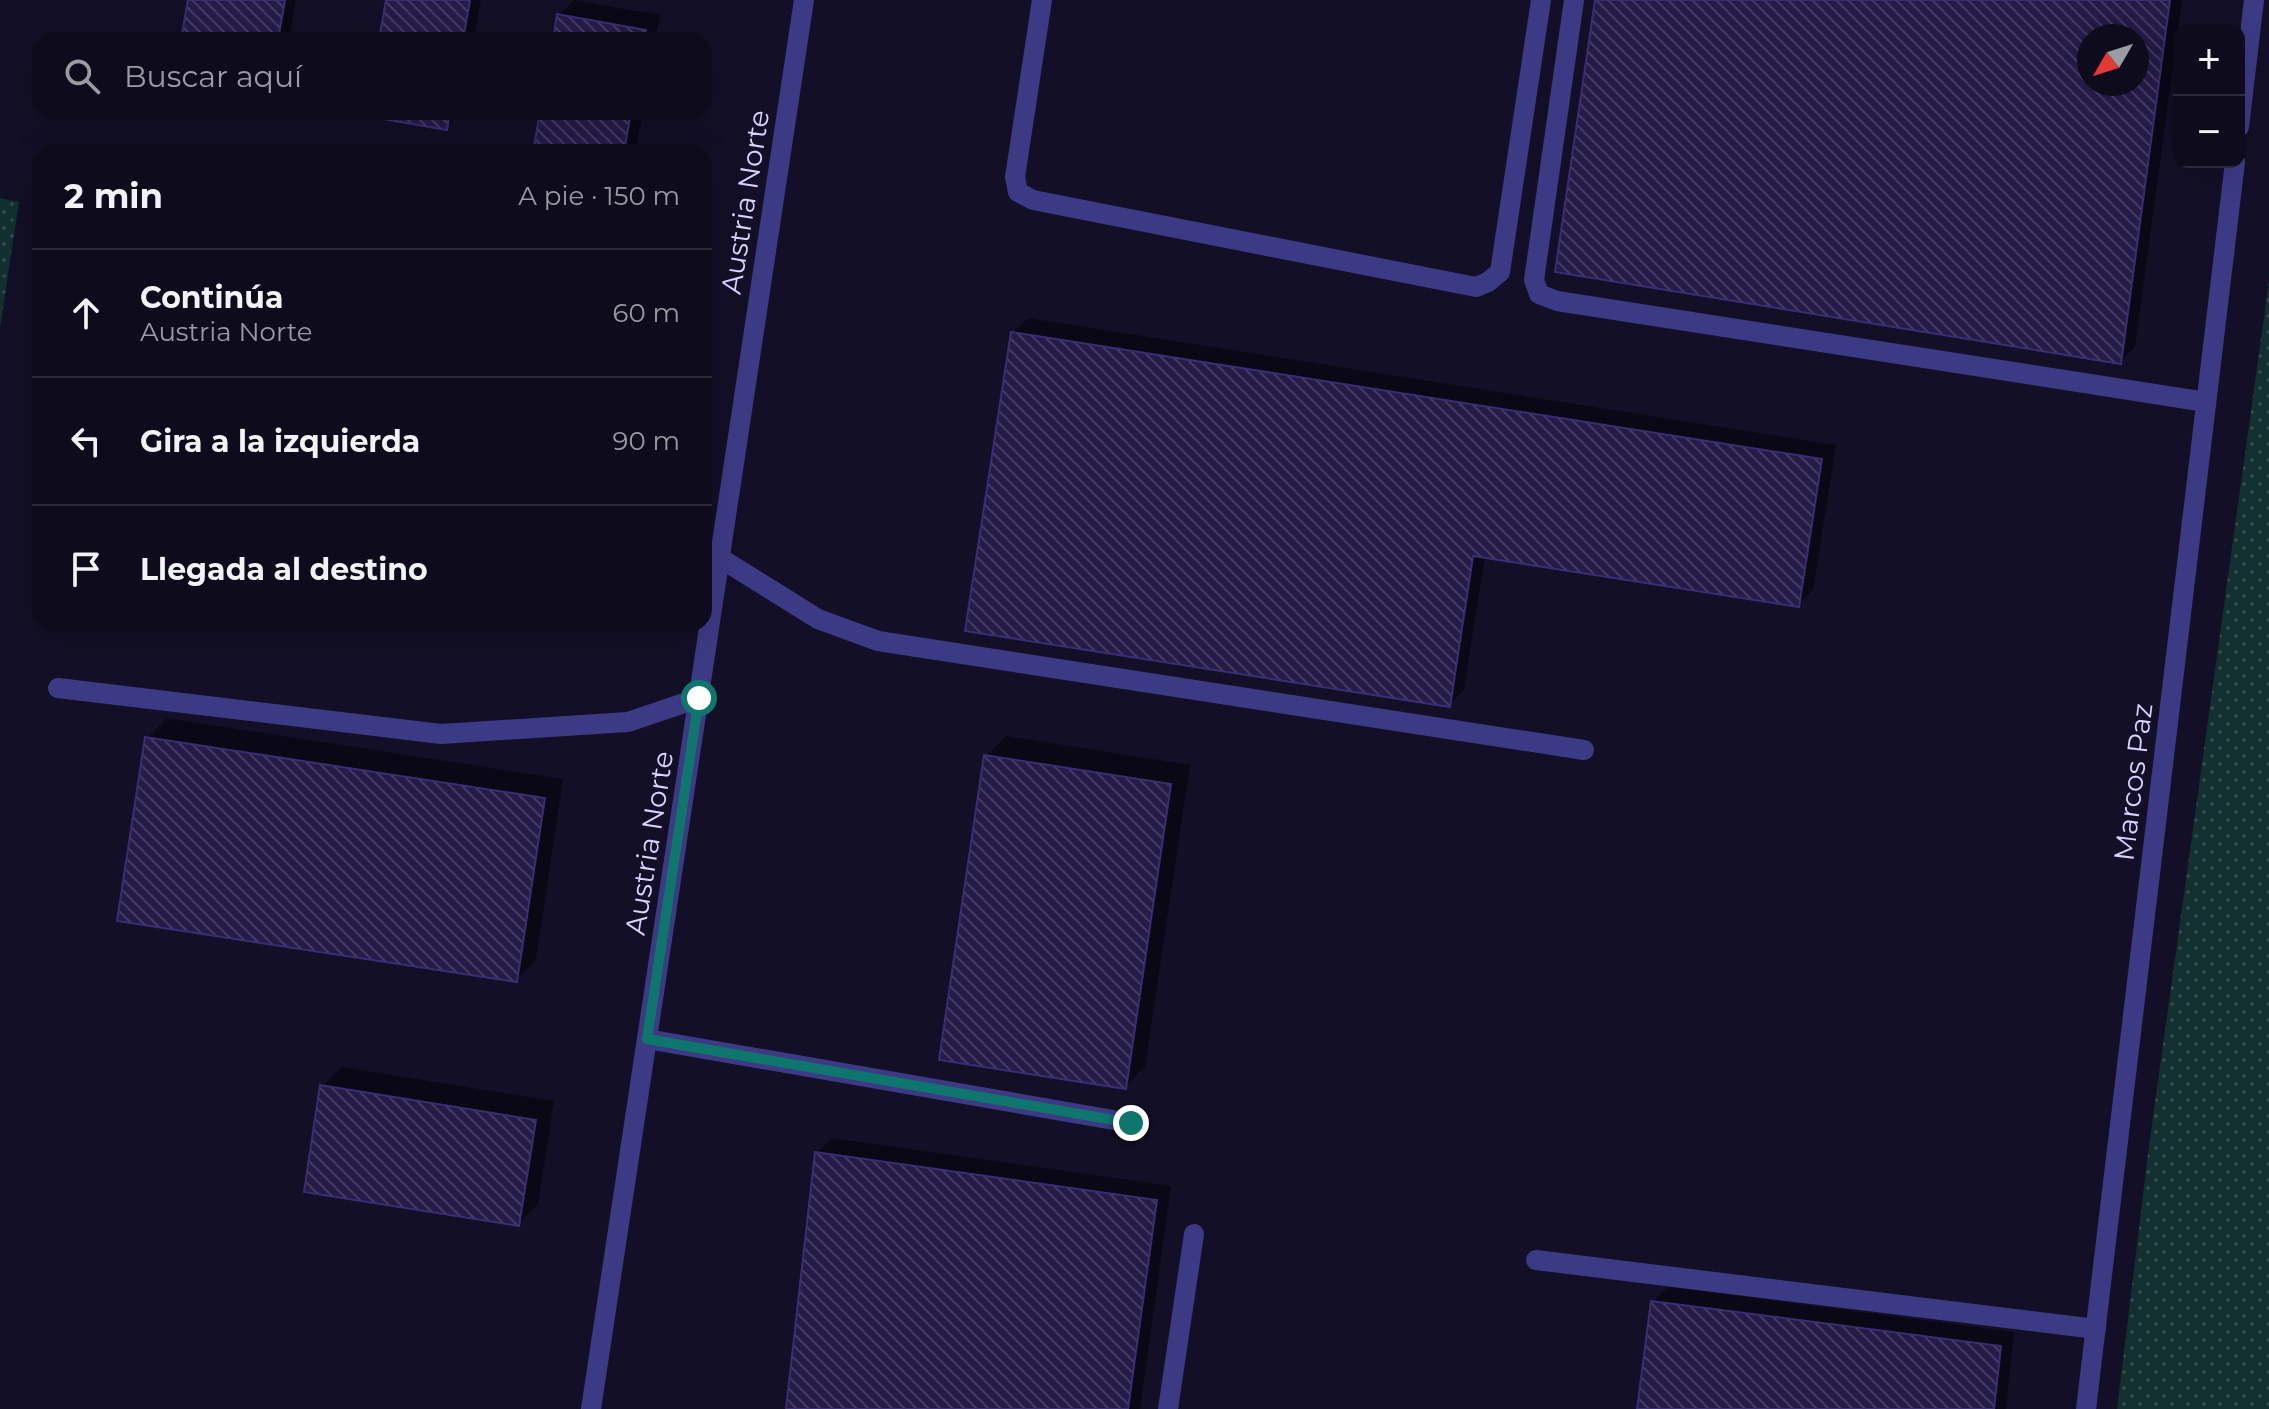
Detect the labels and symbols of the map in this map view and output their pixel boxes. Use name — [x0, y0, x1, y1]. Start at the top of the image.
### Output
north arrow — [2077, 24, 2149, 96]
street label: Austria Norte — [714, 108, 776, 296]
route start — [681, 680, 717, 716]
street label: Marcos Paz — [2106, 701, 2160, 863]
street label: Austria Norte — [618, 749, 680, 937]
route end — [1113, 1105, 1149, 1141]

